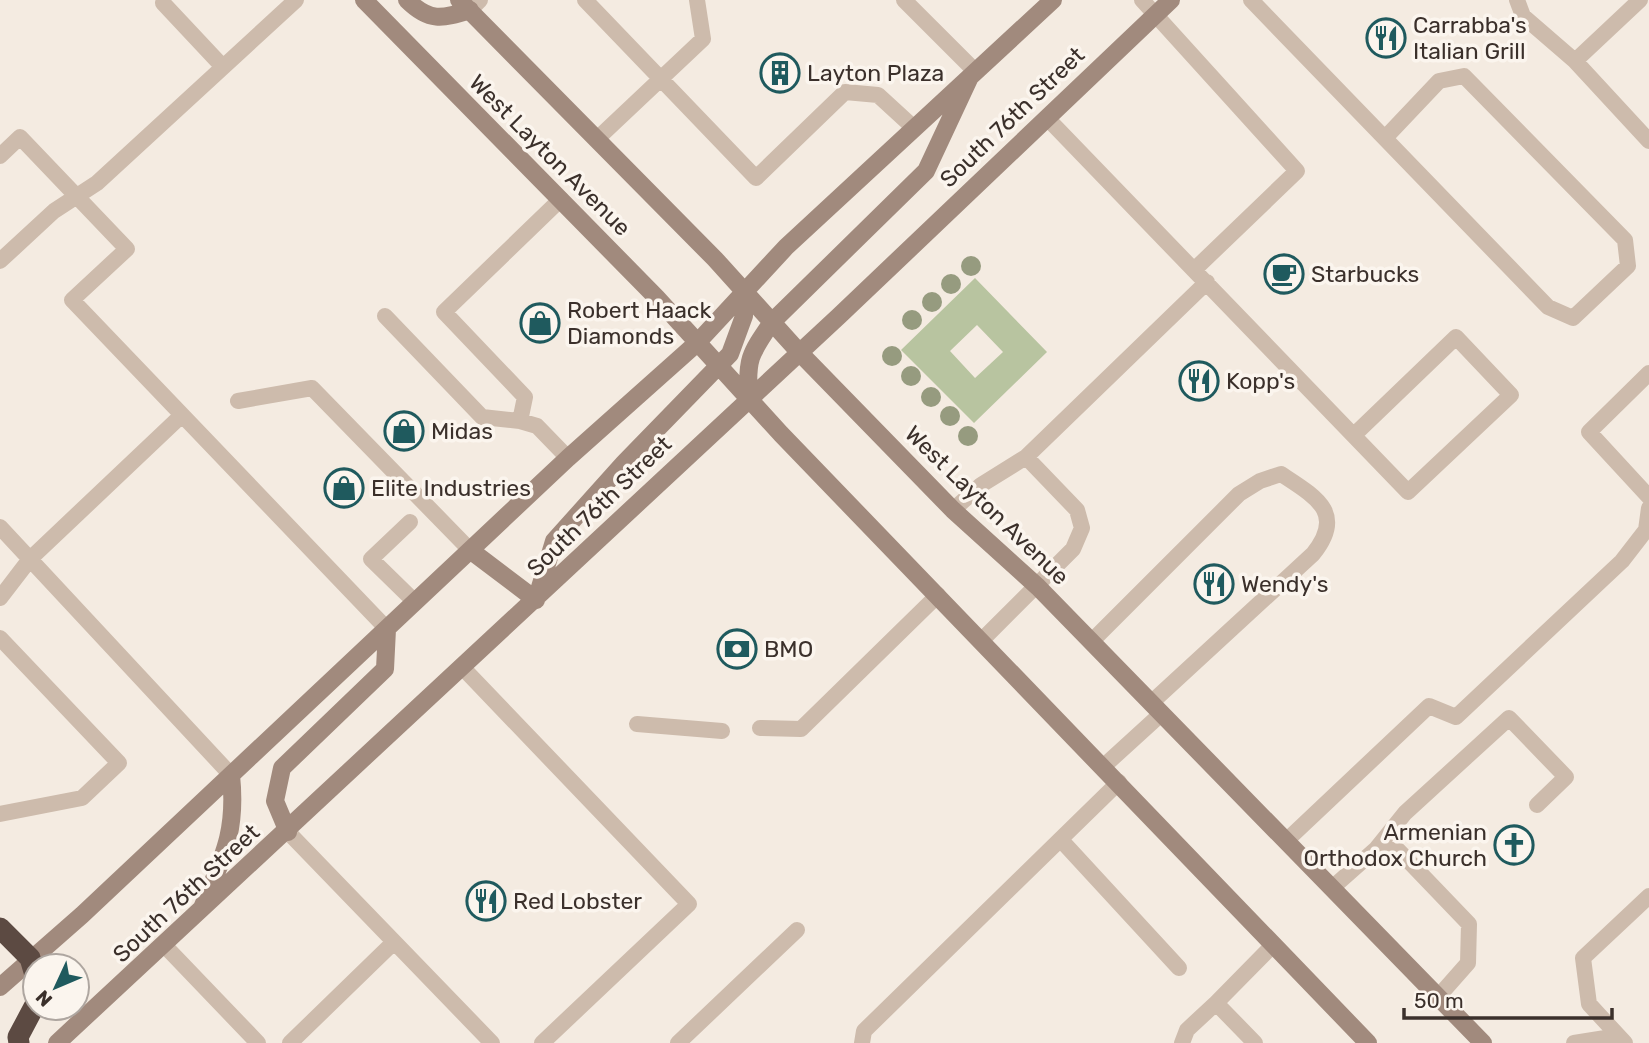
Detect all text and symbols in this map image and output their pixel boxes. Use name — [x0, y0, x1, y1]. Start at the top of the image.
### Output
place label: Carrabba's Italian Grill — [1413, 11, 1527, 65]
restaurant icon: Carrabba's Italian Grill — [1365, 17, 1407, 59]
street label: South 76th Street — [934, 41, 1090, 193]
building icon: Layton Plaza — [759, 52, 801, 94]
place label: Layton Plaza — [807, 59, 944, 87]
street label: West Layton Avenue — [463, 68, 637, 242]
cafe icon: Starbucks — [1263, 253, 1305, 295]
place label: Starbucks — [1311, 260, 1419, 288]
place label: Robert Haack Diamonds — [567, 296, 712, 350]
shop icon: Robert Haack Diamonds — [519, 302, 561, 344]
restaurant icon: Kopp's — [1178, 360, 1220, 402]
place label: Kopp's — [1226, 367, 1295, 395]
shop icon: Midas — [383, 410, 425, 452]
place label: Midas — [431, 417, 493, 445]
street label: West Layton Avenue — [899, 420, 1075, 590]
street label: South 76th Street — [521, 430, 677, 582]
shop icon: Elite Industries — [323, 467, 365, 509]
place label: Elite Industries — [371, 474, 531, 502]
restaurant icon: Wendy's — [1193, 563, 1235, 605]
place label: Wendy's — [1241, 570, 1328, 598]
bank icon: BMO — [716, 628, 758, 670]
place label: BMO — [764, 635, 813, 663]
street label: South 76th Street — [107, 818, 265, 968]
place label: Armenian Orthodox Church — [1303, 818, 1487, 872]
church icon: Armenian Orthodox Church — [1493, 824, 1535, 866]
restaurant icon: Red Lobster — [465, 880, 507, 922]
place label: Red Lobster — [513, 887, 642, 915]
north arrow — [21, 952, 91, 1022]
scale bar — [1404, 976, 1612, 1020]
text: N — [31, 986, 57, 1011]
text: 50 m — [1414, 988, 1464, 1013]

